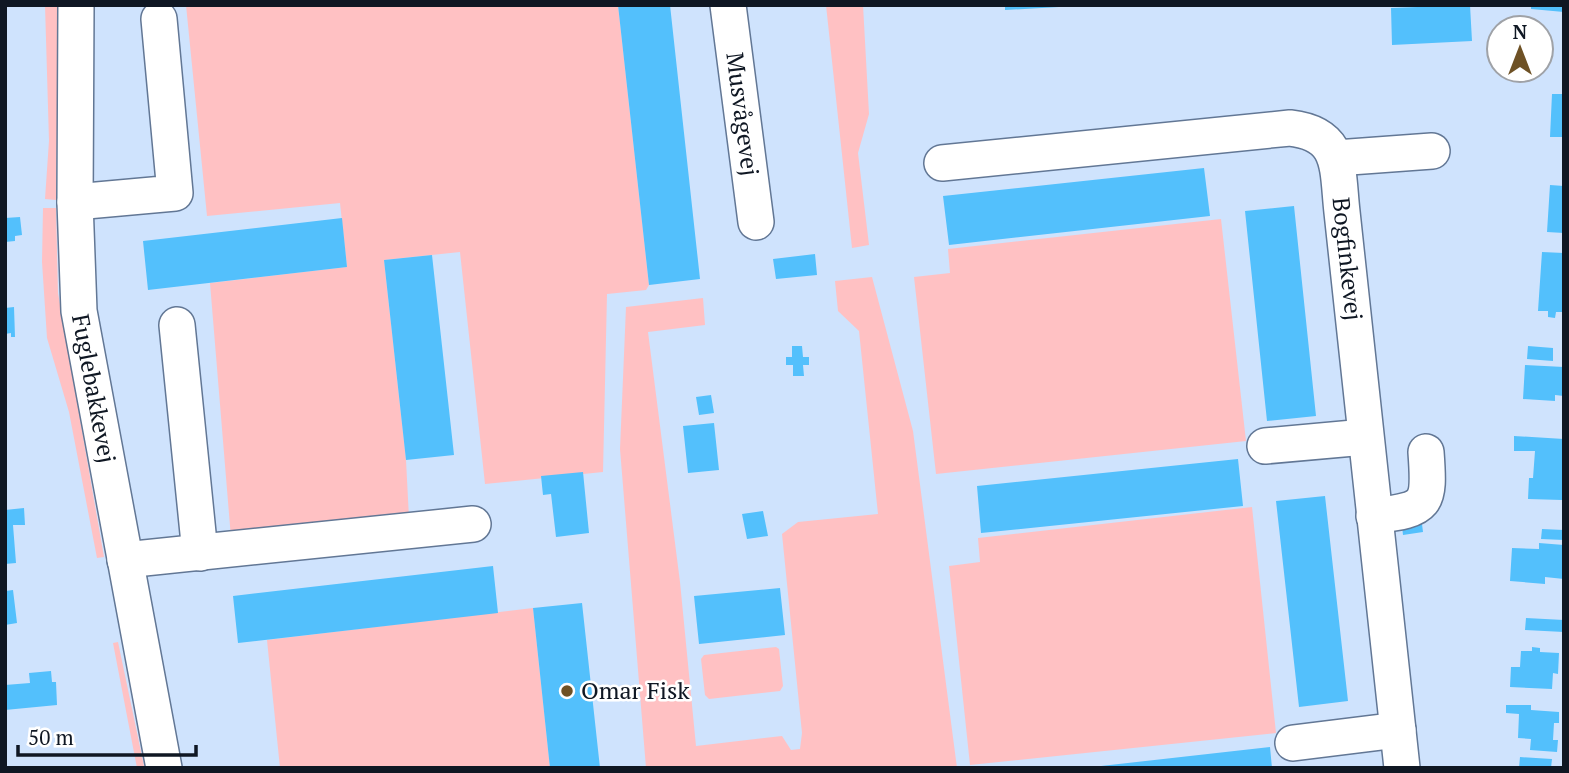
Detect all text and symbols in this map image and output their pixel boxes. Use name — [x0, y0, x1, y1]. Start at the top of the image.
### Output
north arrow — [1485, 14, 1555, 84]
text: N — [1513, 19, 1528, 44]
street label: Musvågevej — [719, 50, 767, 178]
street label: Bogfinkevej — [1326, 196, 1371, 322]
street label: Fuglebakkevej — [65, 311, 124, 466]
place label: Omar Fisk — [581, 674, 690, 706]
marker: Omar Fisk — [559, 683, 575, 699]
scale bar — [18, 714, 196, 758]
text: 50 m — [28, 723, 74, 751]

